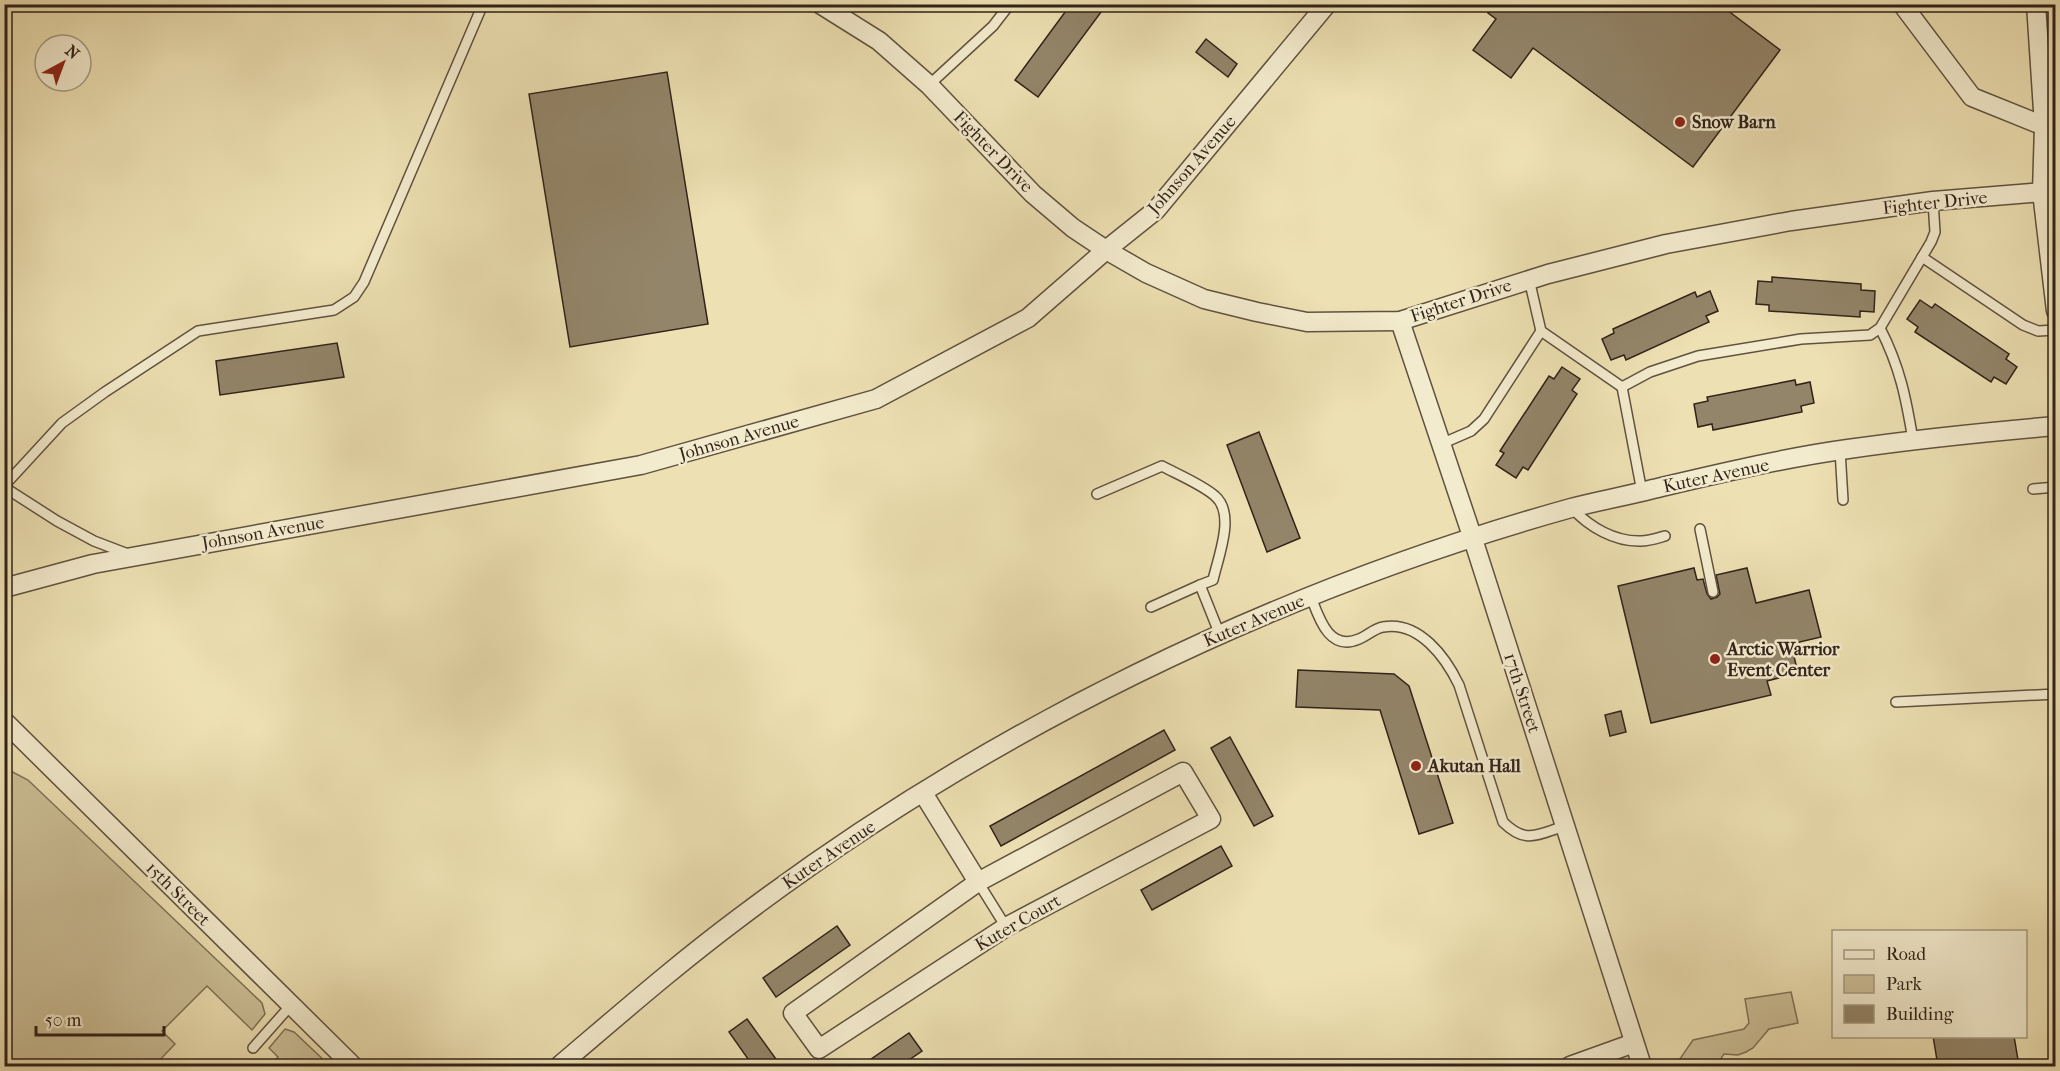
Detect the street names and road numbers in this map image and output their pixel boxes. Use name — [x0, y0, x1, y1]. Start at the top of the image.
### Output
street label: Fighter Drive — [949, 107, 1037, 197]
street label: Johnson Avenue — [1142, 111, 1241, 220]
street label: Fighter Drive — [1882, 187, 1989, 219]
street label: Fighter Drive — [1408, 275, 1514, 327]
street label: Johnson Avenue — [675, 411, 802, 466]
street label: Kuter Avenue — [1661, 455, 1771, 497]
street label: Johnson Avenue — [198, 512, 326, 554]
street label: Kuter Avenue — [1200, 590, 1308, 652]
street label: 17th Street — [1499, 650, 1545, 736]
street label: Kuter Avenue — [778, 816, 880, 894]
street label: 15th Street — [142, 858, 215, 931]
street label: Kuter Court — [972, 890, 1065, 956]

